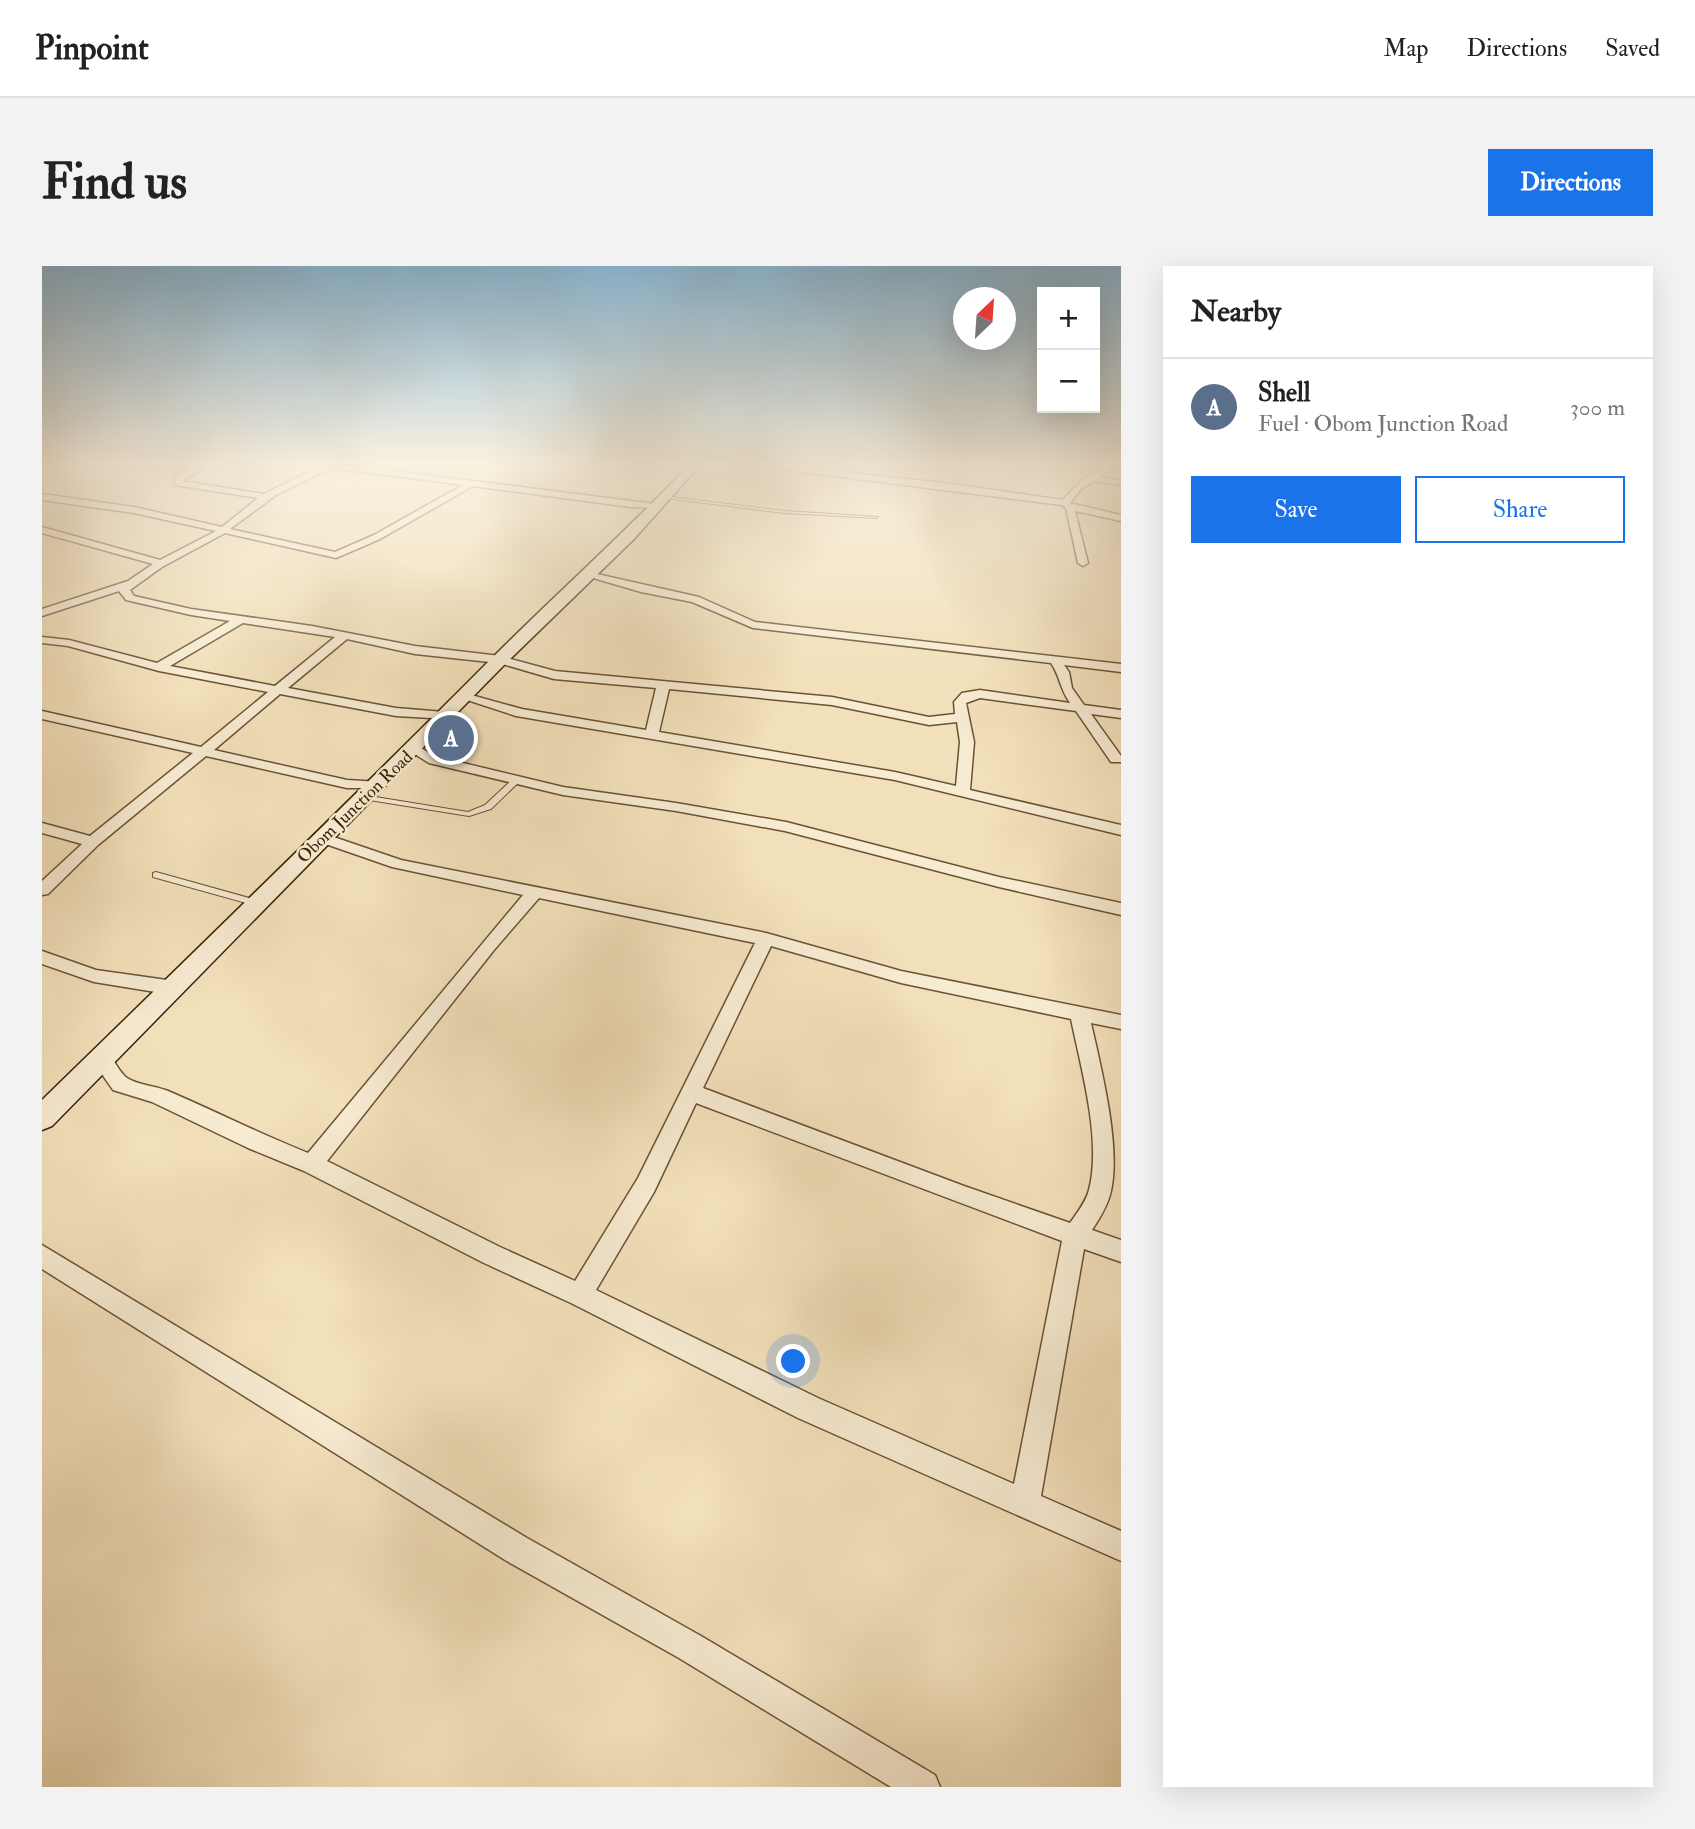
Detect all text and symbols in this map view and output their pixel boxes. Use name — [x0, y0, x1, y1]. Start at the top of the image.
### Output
text: Pinpoint — [35, 28, 149, 69]
text: Map — [1383, 33, 1428, 64]
text: Directions — [1466, 33, 1567, 64]
text: Saved — [1605, 33, 1660, 64]
button: Directions — [1488, 149, 1653, 216]
text: Find us — [42, 152, 187, 213]
north arrow — [953, 287, 1016, 350]
map controls — [1037, 287, 1100, 413]
button: + — [1037, 287, 1100, 350]
text: Nearby — [1191, 293, 1281, 330]
button: − — [1037, 350, 1100, 413]
text: Shell — [1258, 377, 1310, 409]
text: A — [1207, 393, 1221, 422]
text: 300 m — [1570, 393, 1625, 422]
text: Fuel · Obom Junction Road — [1258, 409, 1508, 438]
button: Save — [1191, 476, 1401, 543]
button: Share — [1415, 476, 1625, 543]
pin: A — [428, 712, 474, 764]
street label: Obom Junction Road — [292, 746, 418, 868]
your location — [776, 1344, 810, 1378]

